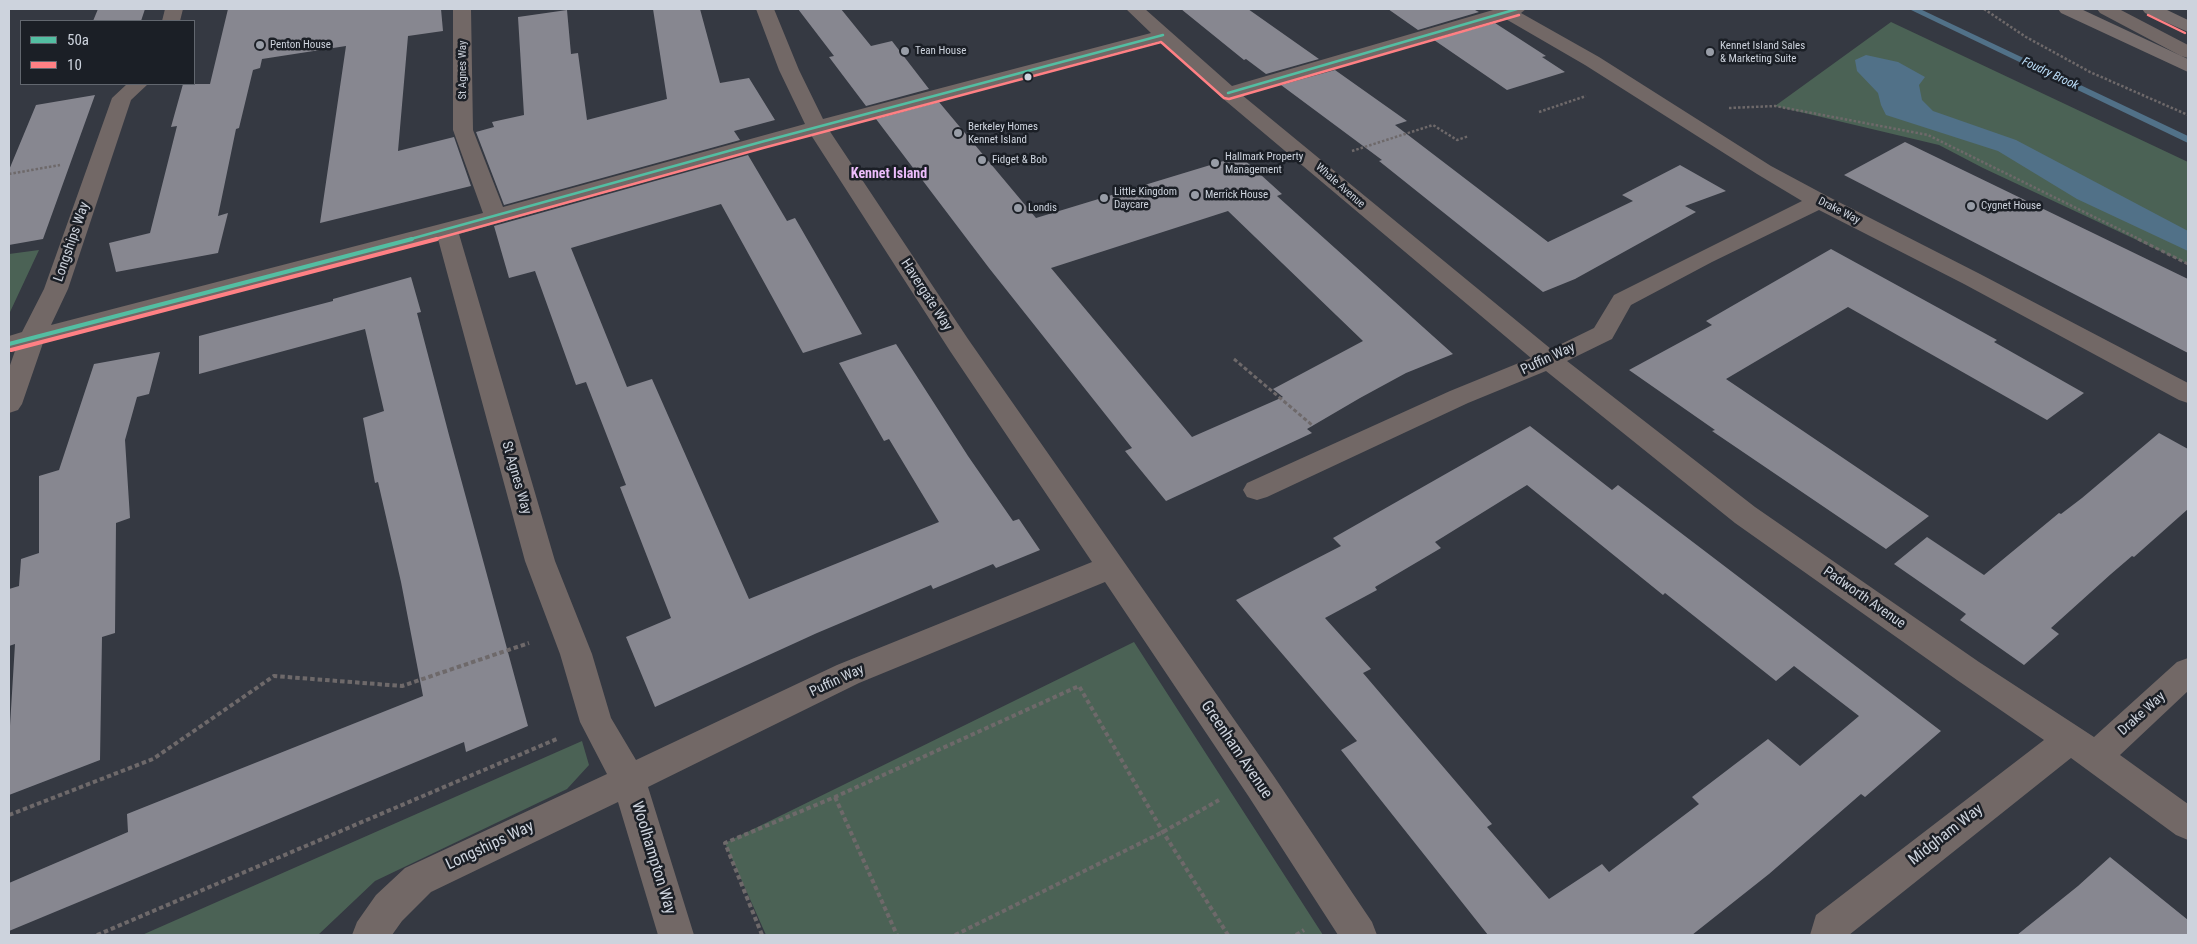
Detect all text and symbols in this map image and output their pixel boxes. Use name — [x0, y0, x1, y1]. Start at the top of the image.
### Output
legend — [20, 20, 195, 85]
text: 50a — [67, 31, 89, 49]
place label: Penton House — [270, 38, 331, 52]
marker: Penton House — [254, 39, 266, 51]
place label: Kennet Island Sales & Marketing Suite — [1720, 39, 1805, 65]
street label: St Agnes Way — [456, 40, 470, 100]
place label: Tean House — [915, 44, 966, 58]
marker: Tean House — [899, 45, 911, 57]
marker: Kennet Island Sales & Marketing Suite — [1704, 46, 1716, 58]
water label: Foudry Brook — [2019, 55, 2081, 93]
text: 10 — [67, 56, 82, 74]
unlabelled marker — [1023, 72, 1033, 82]
place label: Berkeley Homes Kennet Island — [968, 120, 1038, 146]
marker: Berkeley Homes Kennet Island — [952, 127, 964, 139]
place label: Hallmark Property Management — [1225, 150, 1303, 176]
place label: Fidget & Bob — [992, 153, 1047, 167]
marker: Fidget & Bob — [976, 154, 988, 166]
marker: Hallmark Property Management — [1209, 157, 1221, 169]
street label: Whale Avenue — [1313, 161, 1367, 211]
district label: Kennet Island — [851, 166, 927, 182]
place label: Little Kingdom Daycare — [1114, 185, 1177, 211]
place label: Merrick House — [1205, 188, 1268, 202]
marker: Merrick House — [1189, 189, 1201, 201]
marker: Little Kingdom Daycare — [1098, 192, 1110, 204]
street label: Drake Way — [1816, 195, 1862, 227]
place label: Cygnet House — [1981, 199, 2041, 213]
street label: Longships Way — [51, 200, 93, 284]
marker: Cygnet House — [1965, 200, 1977, 212]
place label: Londis — [1028, 201, 1057, 215]
marker: Londis — [1012, 202, 1024, 214]
street label: Havergate Way — [897, 256, 955, 334]
street label: Puffin Way — [1518, 339, 1578, 379]
street label: St Agnes Way — [498, 439, 534, 517]
street label: Padworth Avenue — [1820, 563, 1908, 633]
street label: Puffin Way — [807, 661, 867, 701]
street label: Drake Way — [2115, 689, 2169, 739]
street label: Greenham Avenue — [1196, 697, 1276, 803]
street label: Woolhampton Way — [627, 799, 679, 917]
street label: Midgham Way — [1905, 800, 1987, 870]
street label: Longships Way — [443, 817, 537, 875]

